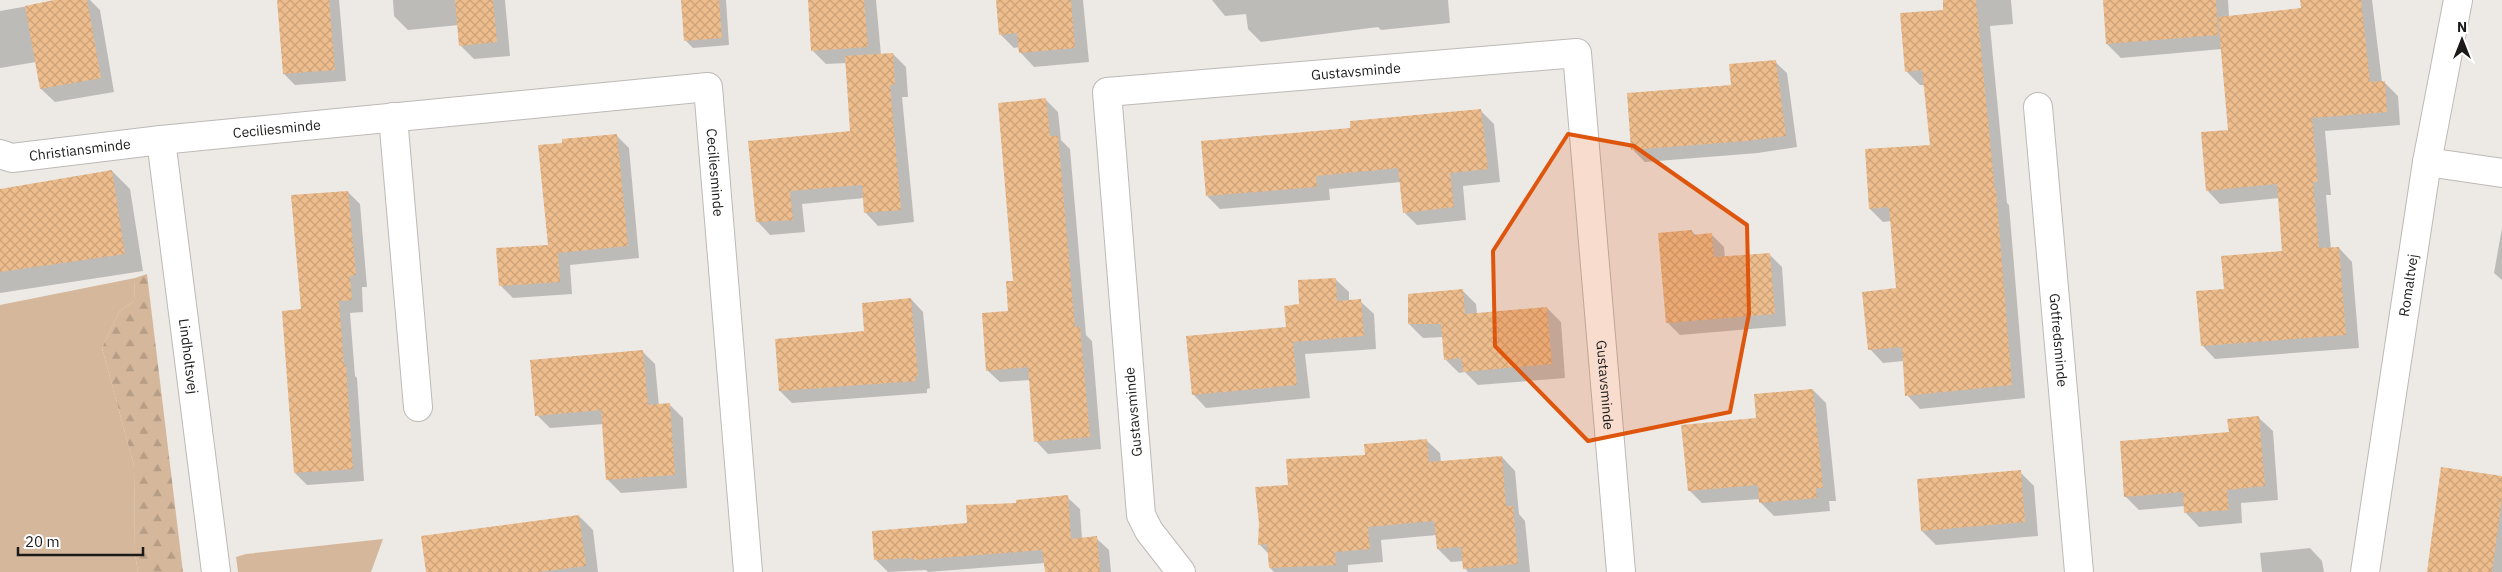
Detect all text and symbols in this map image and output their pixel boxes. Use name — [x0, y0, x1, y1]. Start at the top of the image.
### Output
north arrow — [2437, 15, 2487, 65]
text: N — [2457, 18, 2467, 36]
street label: Gustavsminde — [1310, 59, 1402, 84]
street label: Ceciliesminde — [232, 116, 322, 142]
street label: Ceciliesminde — [702, 128, 728, 217]
street label: Christiansminde — [28, 135, 132, 165]
street label: Romaltvej — [2395, 253, 2422, 318]
street label: Gotfredsminde — [2045, 292, 2072, 388]
street label: Lindholtsvej — [175, 318, 202, 395]
street label: Gustavsminde — [1592, 339, 1618, 431]
street label: Gustavsminde — [1120, 366, 1146, 458]
scale bar — [18, 524, 142, 556]
text: 20 m — [25, 532, 60, 551]

